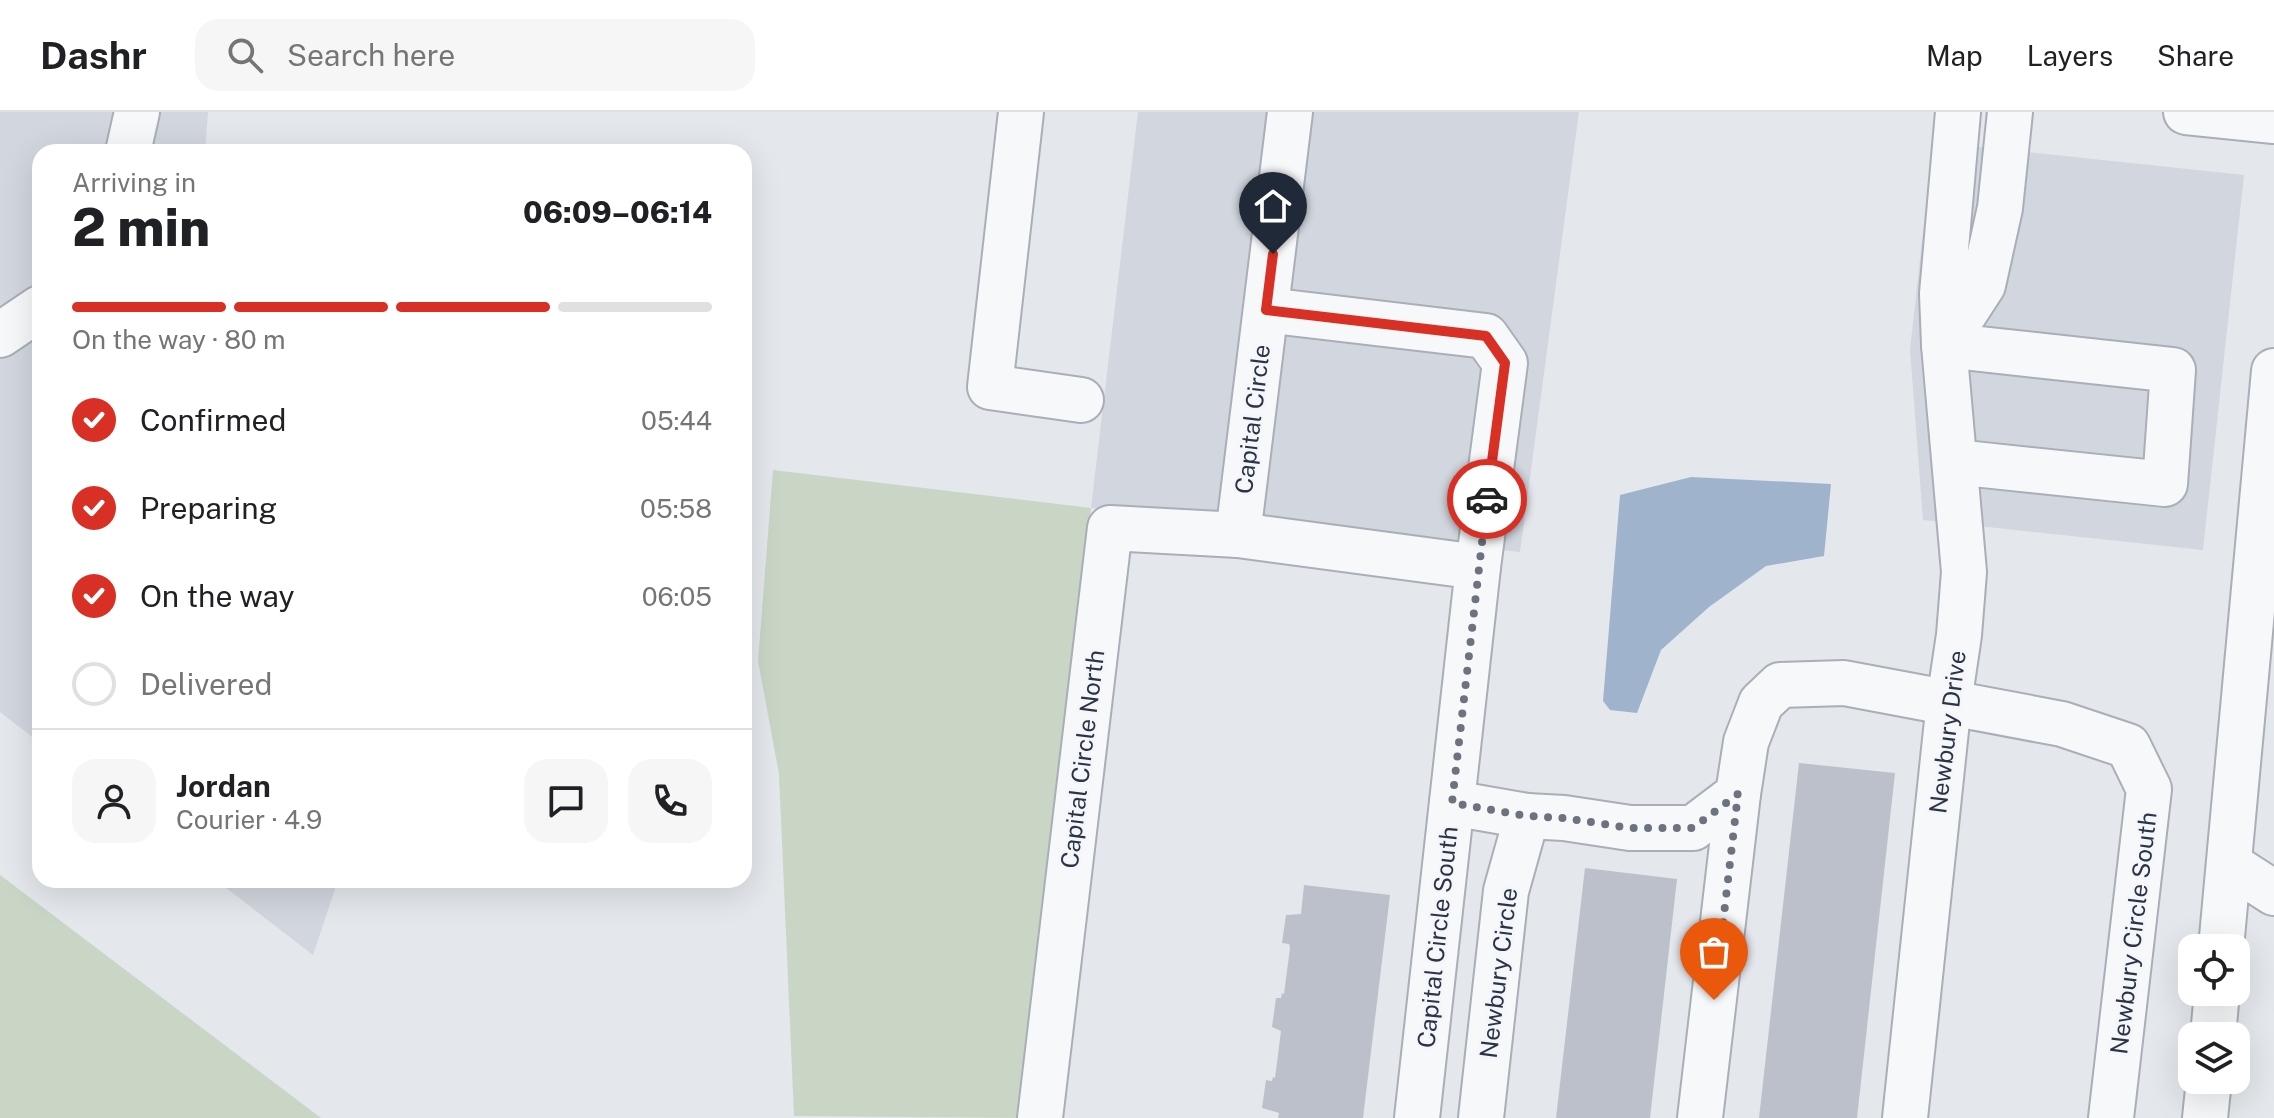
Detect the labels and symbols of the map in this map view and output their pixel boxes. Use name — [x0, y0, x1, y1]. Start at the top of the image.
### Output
pin — [1239, 172, 1307, 254]
street label: Capital Circle — [1229, 343, 1275, 495]
courier — [1447, 459, 1527, 539]
street label: Capital Circle North — [1055, 648, 1109, 870]
street label: Newbury Drive — [1923, 649, 1971, 815]
street label: Newbury Circle South — [2104, 810, 2162, 1056]
street label: Capital Circle South — [1411, 825, 1463, 1049]
street label: Newbury Circle — [1474, 886, 1522, 1060]
pin — [1680, 918, 1748, 1000]

